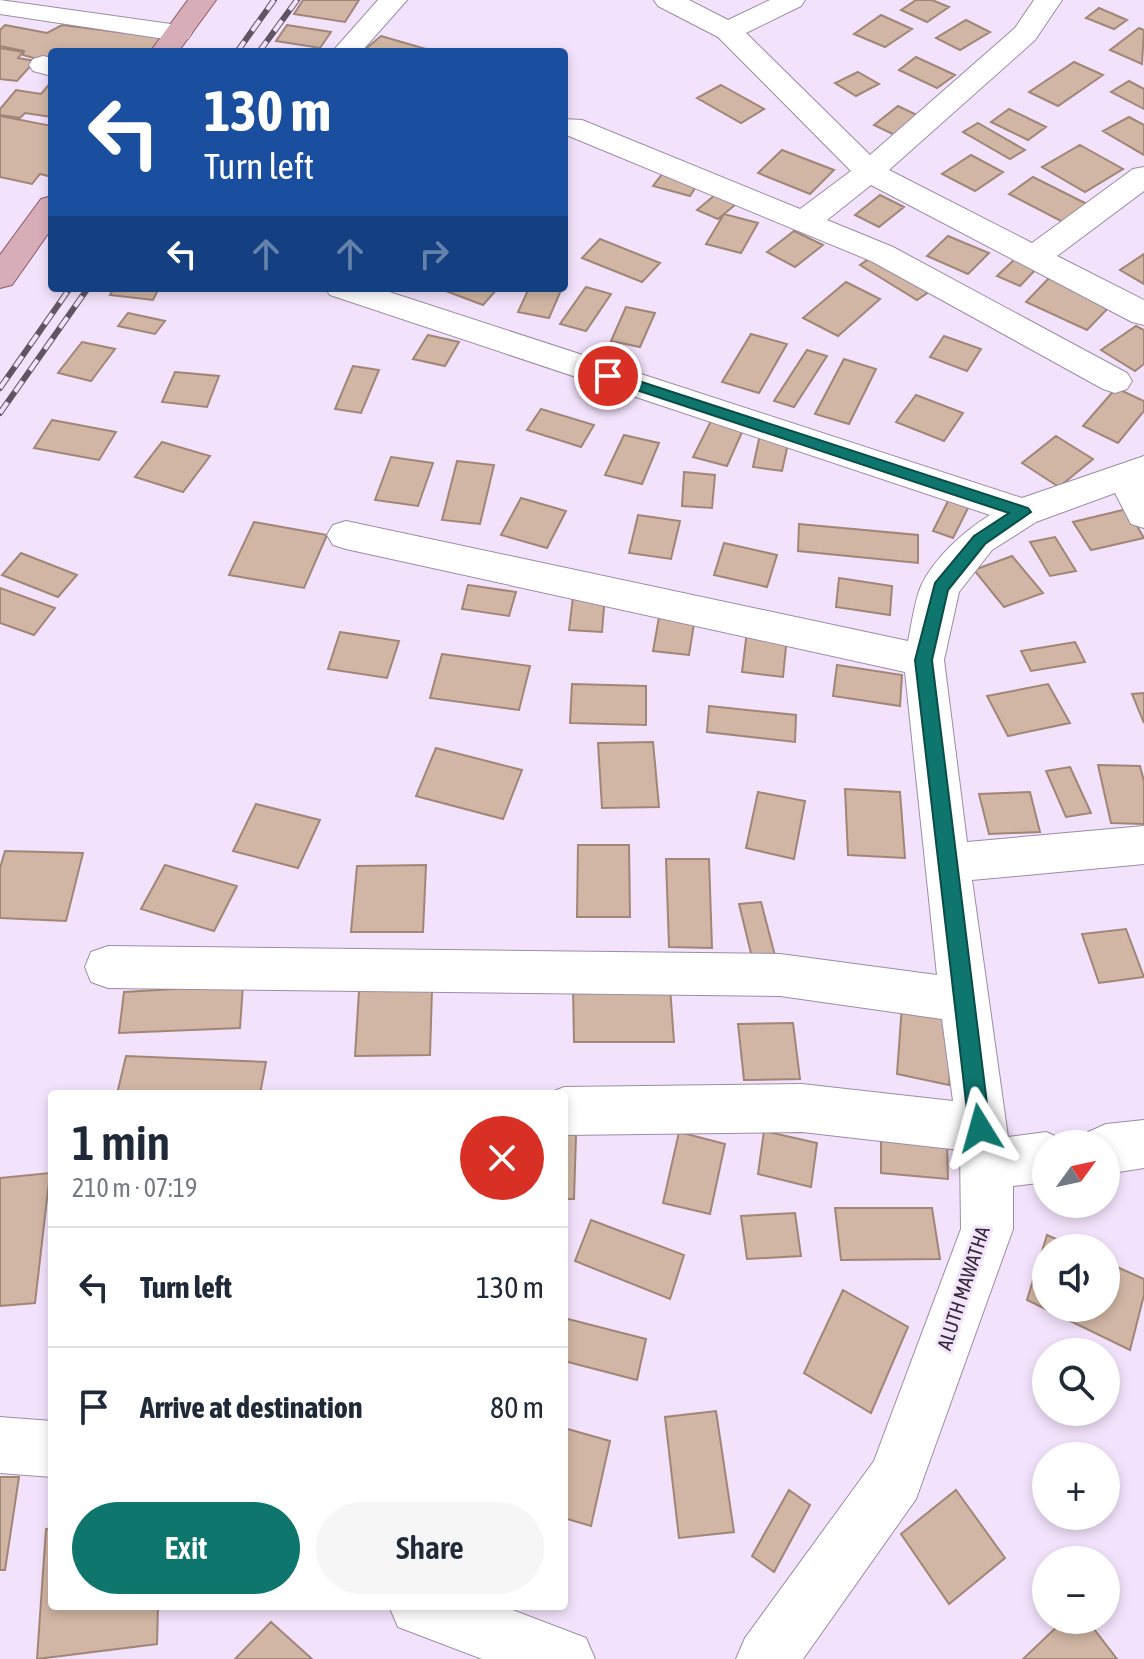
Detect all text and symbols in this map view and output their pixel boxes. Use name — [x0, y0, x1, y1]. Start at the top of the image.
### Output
text: 130 m — [204, 79, 331, 143]
icon: left — [72, 80, 176, 184]
text: Turn left — [204, 145, 314, 187]
icon: left — [160, 232, 204, 276]
icon: ahead — [244, 232, 288, 276]
icon: ahead — [328, 232, 372, 276]
icon: right — [412, 232, 456, 276]
pin — [574, 342, 642, 410]
icon: arrive — [586, 354, 630, 398]
position arrow — [938, 1086, 1022, 1170]
text: 1 min — [72, 1115, 170, 1170]
button: close — [460, 1116, 544, 1200]
north arrow — [1032, 1130, 1120, 1218]
map controls — [1032, 1130, 1120, 1634]
text: 210 m · 07:19 — [72, 1173, 197, 1203]
street label: ALUTH MAWATHA — [932, 1223, 994, 1353]
button: sound — [1032, 1234, 1120, 1322]
icon: left — [72, 1265, 116, 1309]
text: Turn left — [140, 1270, 232, 1304]
text: 130 m — [476, 1270, 544, 1304]
button: search — [1032, 1338, 1120, 1426]
icon: arrive — [72, 1385, 116, 1429]
text: Arrive at destination — [140, 1390, 362, 1424]
text: 80 m — [490, 1390, 544, 1424]
button: + — [1032, 1442, 1120, 1530]
button: Exit — [72, 1502, 300, 1594]
button: Share — [316, 1502, 544, 1594]
button: − — [1032, 1546, 1120, 1634]

